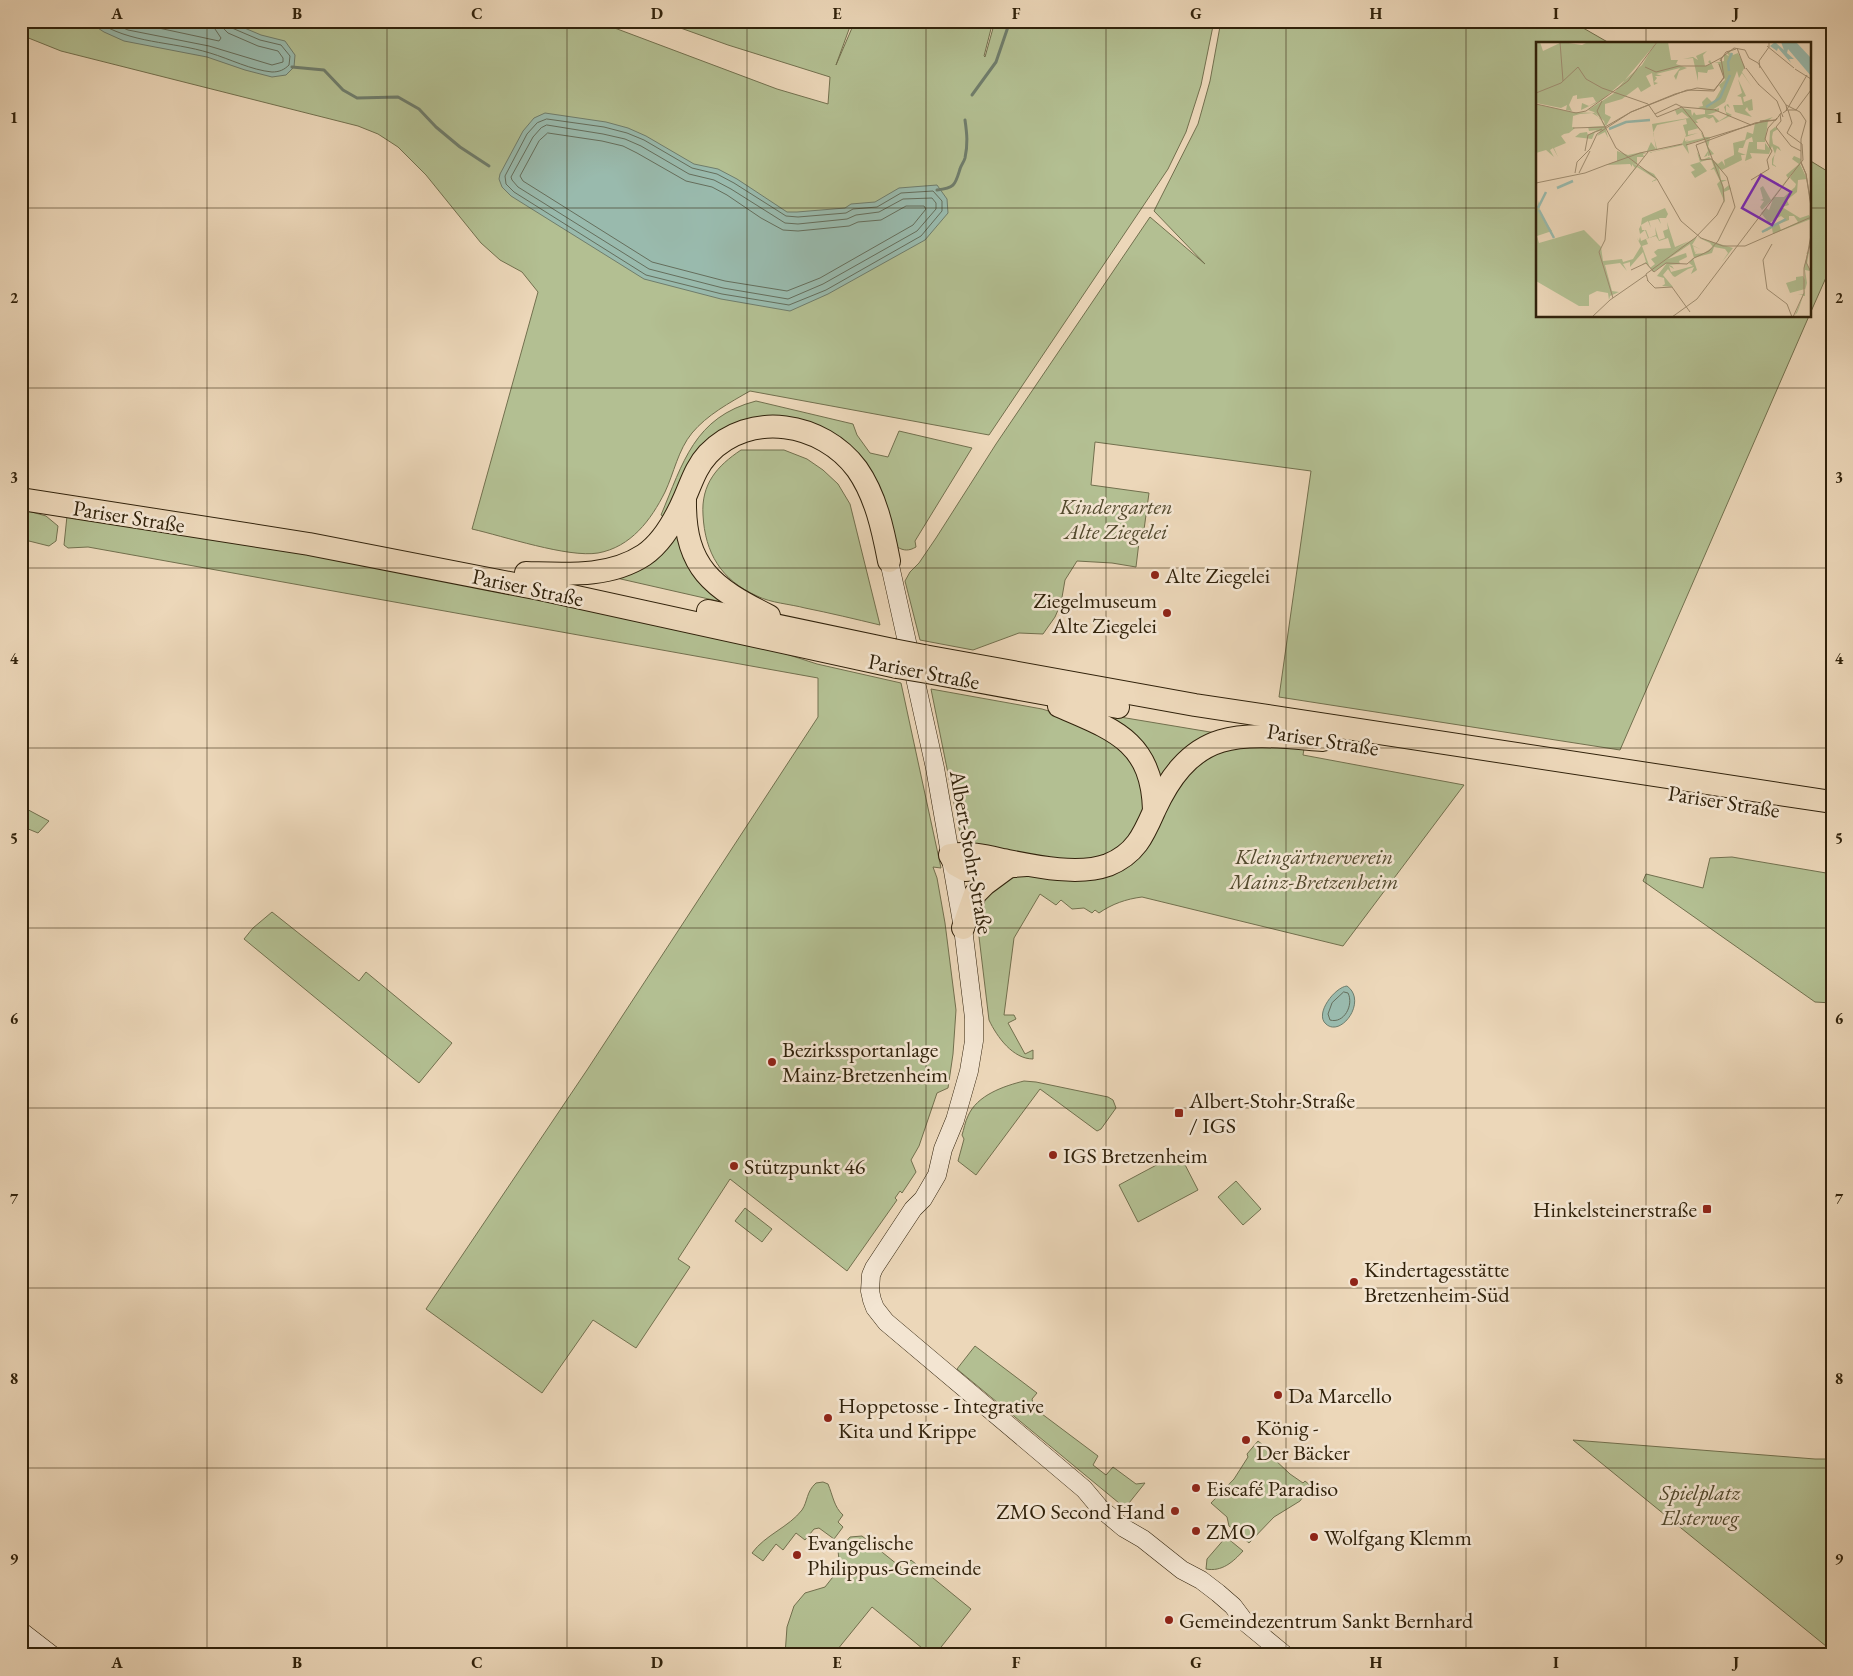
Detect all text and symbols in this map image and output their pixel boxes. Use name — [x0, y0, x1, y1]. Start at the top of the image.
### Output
text: A — [110, 3, 123, 24]
text: B — [292, 3, 302, 24]
text: C — [471, 3, 483, 24]
text: D — [651, 3, 663, 24]
text: E — [832, 3, 842, 24]
text: F — [1012, 3, 1021, 24]
text: G — [1190, 3, 1202, 24]
text: H — [1370, 3, 1383, 24]
text: I — [1553, 3, 1559, 24]
text: J — [1731, 3, 1739, 24]
inset map — [1536, 42, 1810, 318]
text: 1 — [10, 107, 18, 128]
text: 1 — [1835, 107, 1843, 128]
text: 2 — [10, 287, 19, 308]
text: 2 — [1835, 287, 1844, 308]
text: 3 — [10, 467, 18, 488]
text: 3 — [1835, 467, 1843, 488]
park label: Kindergarten Alte Ziegelei — [1058, 492, 1173, 546]
street label: Pariser Straße — [71, 493, 187, 540]
place label: Alte Ziegelei — [1164, 561, 1270, 590]
street label: Pariser Straße — [470, 562, 587, 613]
marker: Alte Ziegelei — [1149, 569, 1161, 581]
place label: Ziegelmuseum Alte Ziegelei — [1033, 586, 1157, 640]
marker: Ziegelmuseum Alte Ziegelei — [1161, 607, 1173, 619]
street label: Pariser Straße — [866, 646, 983, 697]
text: 4 — [10, 648, 19, 669]
text: 4 — [1835, 648, 1844, 669]
street label: Pariser Straße — [1265, 716, 1381, 763]
street label: Albert-Stohr-Straße — [943, 767, 1000, 937]
street label: Pariser Straße — [1666, 778, 1782, 825]
text: 5 — [10, 828, 18, 849]
text: 5 — [1835, 828, 1843, 849]
park label: Kleingärtnerverein Mainz-Bretzenheim — [1228, 842, 1398, 896]
text: 6 — [10, 1008, 19, 1029]
text: 6 — [1835, 1008, 1844, 1029]
place label: Bezirkssportanlage Mainz-Bretzenheim — [782, 1035, 948, 1089]
marker: Bezirkssportanlage Mainz-Bretzenheim — [766, 1056, 778, 1068]
place label: Albert-Stohr-Straße / IGS — [1188, 1086, 1355, 1140]
marker: Albert-Stohr-Straße / IGS — [1173, 1107, 1185, 1119]
place label: IGS Bretzenheim — [1063, 1141, 1208, 1170]
marker: IGS Bretzenheim — [1047, 1149, 1059, 1161]
place label: Stützpunkt 46 — [744, 1152, 866, 1181]
marker: Stützpunkt 46 — [728, 1160, 740, 1172]
text: 7 — [10, 1188, 19, 1209]
text: 7 — [1835, 1188, 1844, 1209]
place label: Hinkelsteinerstraße — [1533, 1195, 1697, 1224]
marker: Hinkelsteinerstraße — [1701, 1203, 1713, 1215]
place label: Kindertagesstätte Bretzenheim-Süd — [1364, 1255, 1511, 1309]
marker: Kindertagesstätte Bretzenheim-Süd — [1348, 1276, 1360, 1288]
text: 8 — [10, 1368, 18, 1389]
text: 8 — [1835, 1368, 1843, 1389]
place label: Da Marcello — [1288, 1381, 1392, 1410]
marker: Da Marcello — [1272, 1389, 1284, 1401]
place label: Hoppetosse - Integrative Kita und Krippe — [838, 1391, 1044, 1445]
marker: Hoppetosse - Integrative Kita und Krippe — [822, 1412, 834, 1424]
place label: König - Der Bäcker — [1256, 1413, 1350, 1467]
marker: König - Der Bäcker — [1240, 1434, 1252, 1446]
place label: Eiscafé Paradiso — [1206, 1474, 1338, 1503]
park label: Spielplatz Elsterweg — [1659, 1478, 1740, 1532]
marker: Eiscafé Paradiso — [1190, 1482, 1202, 1494]
place label: ZMO Second Hand — [996, 1497, 1166, 1526]
marker: ZMO Second Hand — [1169, 1505, 1181, 1517]
place label: ZMO — [1206, 1517, 1256, 1546]
place label: Wolfgang Klemm — [1324, 1523, 1472, 1552]
marker: ZMO — [1190, 1525, 1202, 1537]
place label: Evangelische Philippus-Gemeinde — [807, 1528, 982, 1582]
marker: Wolfgang Klemm — [1308, 1531, 1320, 1543]
text: 9 — [10, 1548, 19, 1569]
text: 9 — [1835, 1548, 1844, 1569]
marker: Evangelische Philippus-Gemeinde — [791, 1549, 803, 1561]
place label: Gemeindezentrum Sankt Bernhard — [1179, 1606, 1474, 1635]
marker: Gemeindezentrum Sankt Bernhard — [1163, 1614, 1175, 1626]
text: A — [110, 1652, 123, 1673]
text: B — [292, 1652, 302, 1673]
text: C — [471, 1652, 483, 1673]
text: D — [651, 1652, 663, 1673]
text: E — [832, 1652, 842, 1673]
text: F — [1012, 1652, 1021, 1673]
text: G — [1190, 1652, 1202, 1673]
text: H — [1370, 1652, 1383, 1673]
text: I — [1553, 1652, 1559, 1673]
text: J — [1731, 1652, 1739, 1673]

